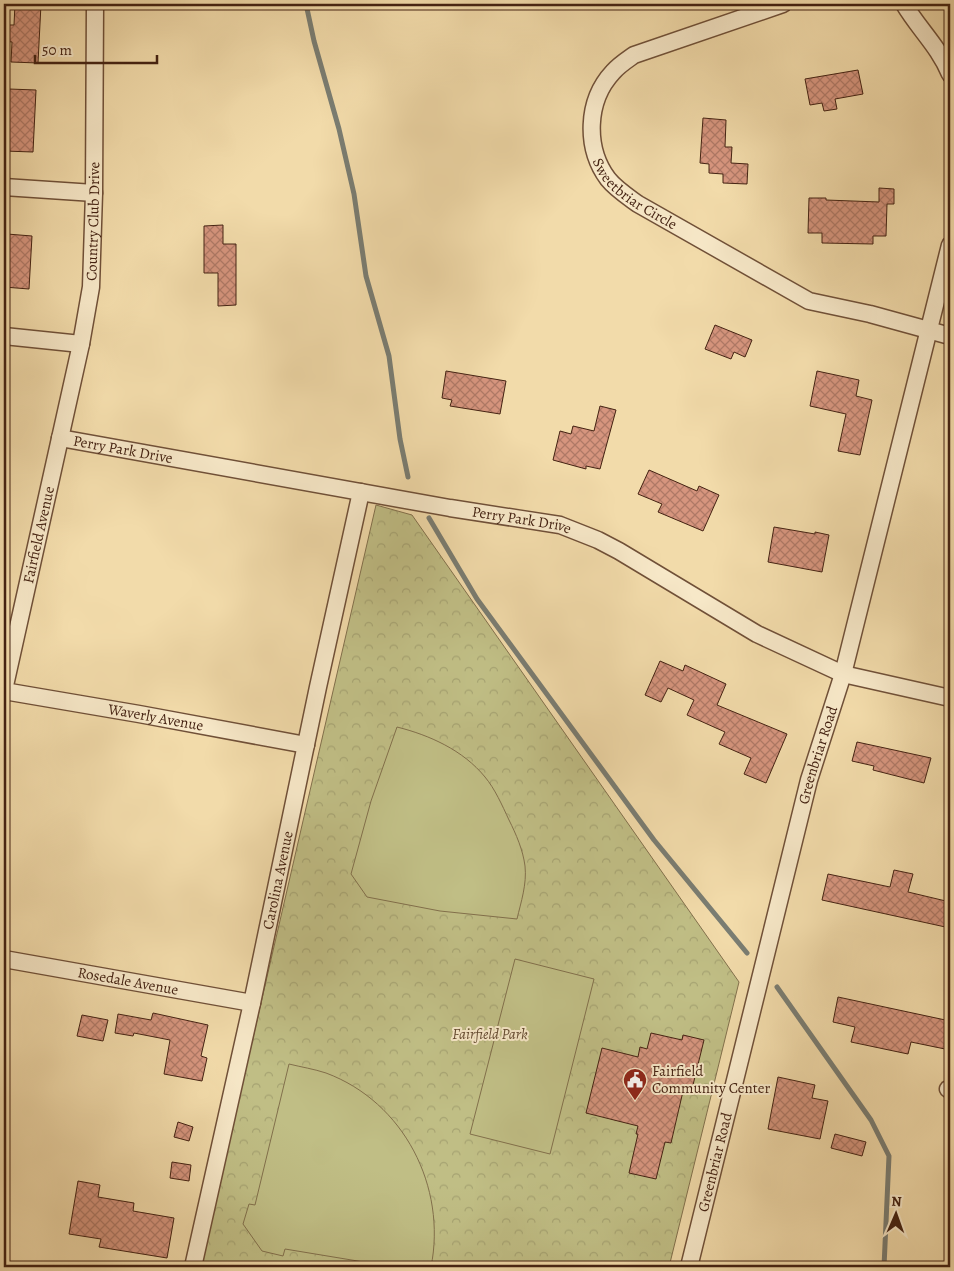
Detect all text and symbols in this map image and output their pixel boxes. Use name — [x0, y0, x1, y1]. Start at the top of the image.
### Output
scale bar — [35, 32, 158, 64]
text: 50 m — [42, 40, 72, 60]
street label: Sweetbriar Circle — [588, 155, 681, 234]
street label: Country Club Drive — [81, 162, 104, 281]
street label: Perry Park Drive — [72, 431, 175, 468]
street label: Fairfield Avenue — [18, 484, 59, 585]
street label: Perry Park Drive — [471, 502, 575, 539]
street label: Waverly Avenue — [106, 699, 205, 736]
street label: Greenbriar Road — [793, 702, 842, 806]
street label: Carolina Avenue — [258, 829, 298, 931]
street label: Rosedale Avenue — [76, 962, 180, 1000]
park label: Fairfield Park — [452, 1024, 528, 1044]
place label: Fairfield Community Center — [652, 1061, 770, 1098]
public building icon: Fairfield Community Center — [622, 1067, 648, 1101]
street label: Greenbriar Road — [693, 1109, 737, 1214]
north arrow — [872, 1188, 922, 1238]
text: N — [891, 1192, 902, 1211]

